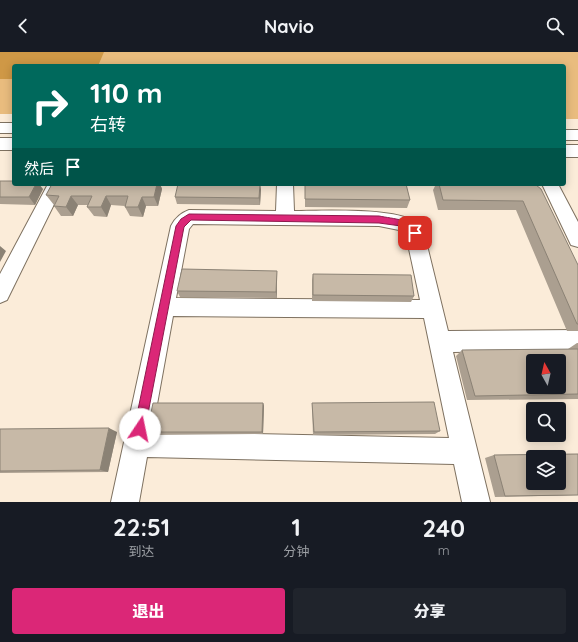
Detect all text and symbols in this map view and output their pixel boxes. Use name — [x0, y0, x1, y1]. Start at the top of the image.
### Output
icon: back — [12, 15, 34, 37]
text: Navio — [264, 15, 314, 38]
icon: search — [544, 15, 566, 37]
text: 110 m — [90, 75, 163, 110]
icon: right — [24, 80, 76, 132]
text: 右转 — [90, 113, 126, 136]
icon: arrive — [62, 156, 84, 178]
text: 然后 — [24, 159, 54, 178]
pin — [398, 216, 432, 250]
icon: arrive — [404, 222, 426, 244]
north arrow — [526, 354, 566, 394]
map controls — [526, 354, 566, 490]
button: search — [526, 402, 566, 442]
position arrow — [119, 408, 161, 450]
button: layers — [526, 450, 566, 490]
text: 22:51 — [113, 512, 170, 542]
text: 1 — [292, 512, 301, 542]
text: 240 — [422, 513, 465, 543]
text: m — [438, 542, 450, 558]
text: 到达 — [129, 543, 155, 559]
text: 分钟 — [283, 543, 309, 559]
button: 退出 — [12, 588, 285, 634]
button: 分享 — [293, 588, 566, 634]

